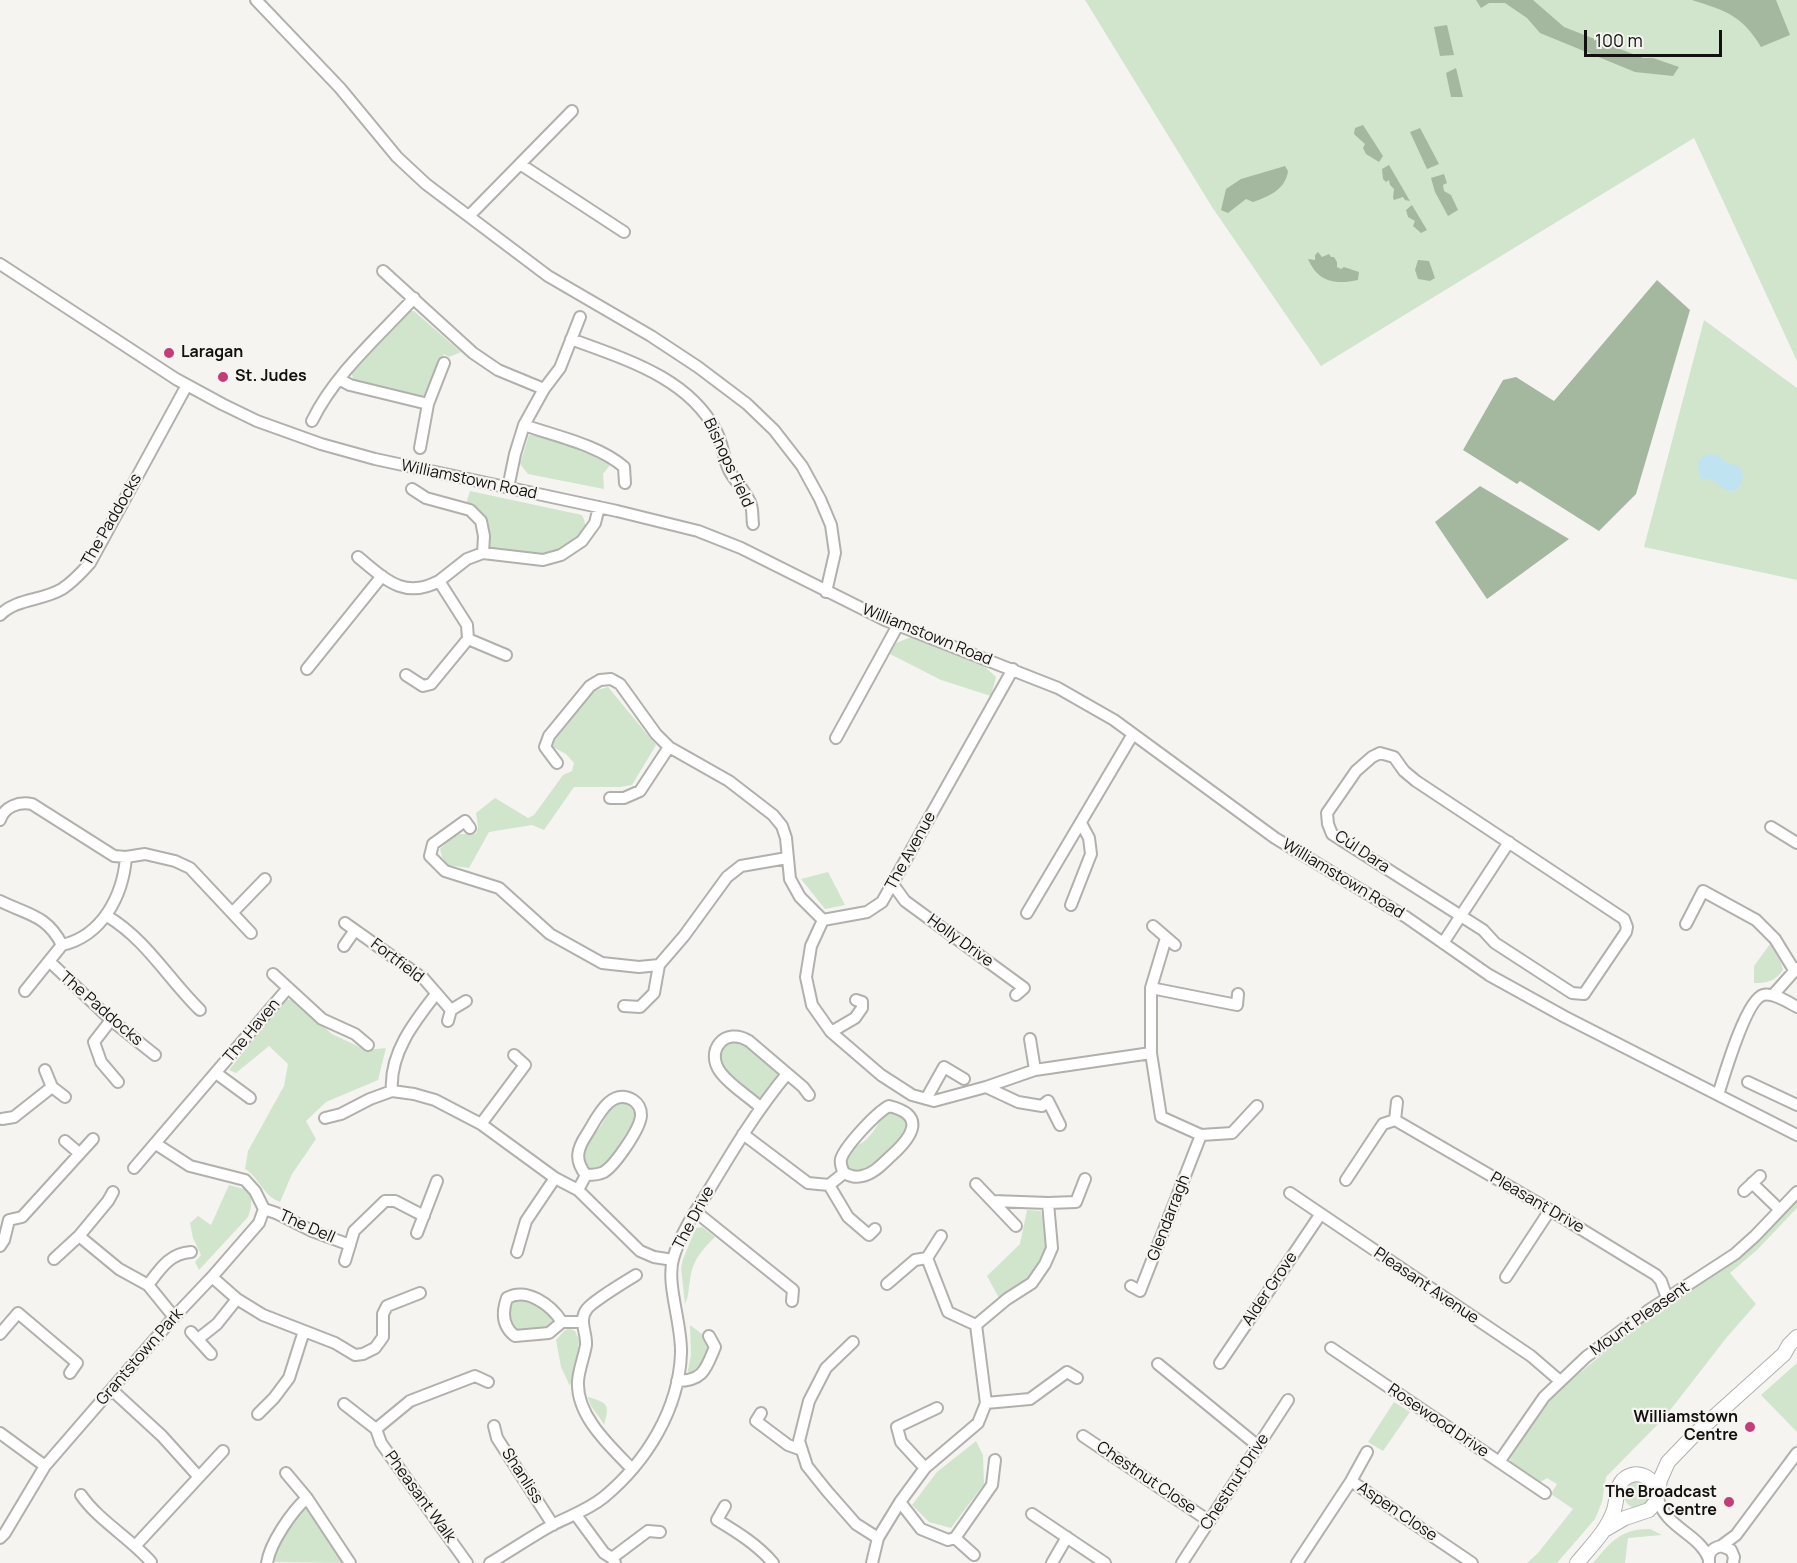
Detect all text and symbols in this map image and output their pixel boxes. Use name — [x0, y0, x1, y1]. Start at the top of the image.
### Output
scale bar — [1587, 18, 1725, 56]
text: 100 m — [1595, 28, 1643, 52]
place label: Laragan — [181, 343, 243, 363]
marker: Laragan — [162, 346, 176, 360]
place label: St. Judes — [235, 367, 307, 387]
marker: St. Judes — [216, 370, 230, 384]
street label: Bishops Field — [699, 415, 757, 511]
street label: Williamstown Road — [399, 456, 539, 504]
street label: The Paddocks — [78, 470, 146, 570]
street label: Williamstown Road — [859, 600, 995, 670]
street label: The Avenue — [882, 809, 940, 893]
street label: Cúl Dara — [1331, 827, 1393, 877]
street label: Williamstown Road — [1279, 835, 1407, 923]
street label: Holly Drive — [923, 911, 997, 971]
street label: Fortfield — [367, 935, 427, 987]
street label: The Paddocks — [56, 968, 146, 1050]
street label: The Haven — [220, 995, 284, 1067]
street label: Pleasant Drive — [1487, 1168, 1587, 1238]
street label: Glendarragh — [1144, 1172, 1194, 1264]
street label: The Drive — [669, 1183, 719, 1253]
street label: The Dell — [276, 1206, 338, 1248]
street label: Pleasant Avenue — [1370, 1244, 1482, 1328]
street label: Alder Grove — [1238, 1248, 1302, 1330]
street label: Mount Pleasent — [1587, 1278, 1693, 1360]
street label: Grantstown Park — [93, 1305, 187, 1409]
street label: Rosewood Drive — [1384, 1380, 1492, 1462]
place label: Williamstown Centre — [1634, 1408, 1738, 1446]
marker: Williamstown Centre — [1743, 1420, 1757, 1434]
street label: Chestnut Drive — [1197, 1430, 1273, 1534]
street label: Chestnut Close — [1093, 1438, 1199, 1518]
street label: Shanliss — [497, 1445, 547, 1507]
street label: Pheasant Walk — [380, 1447, 460, 1547]
street label: Aspen Close — [1353, 1478, 1441, 1546]
place label: The Broadcast Centre — [1605, 1483, 1717, 1521]
marker: The Broadcast Centre — [1722, 1495, 1736, 1509]

